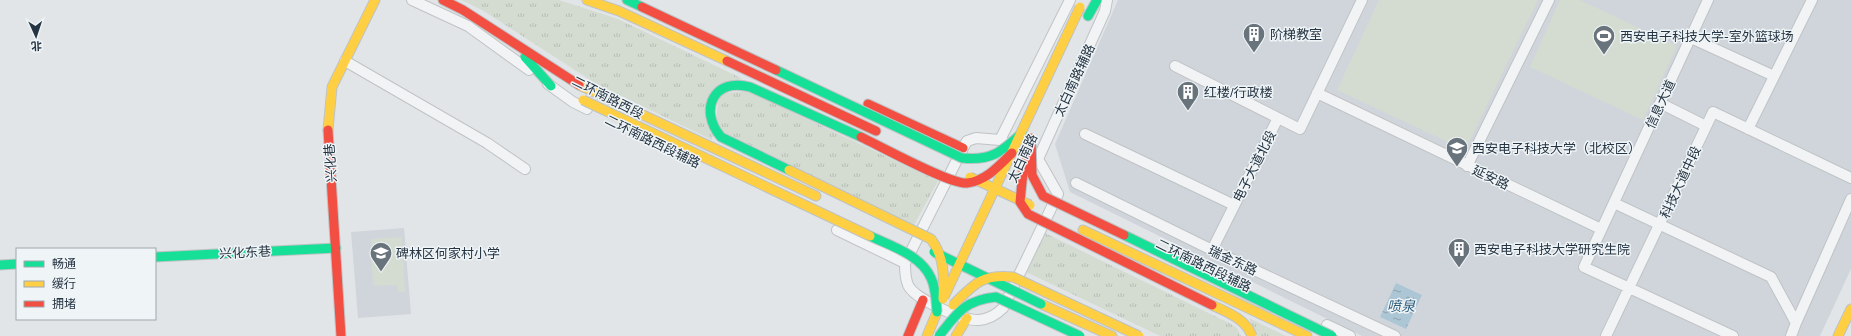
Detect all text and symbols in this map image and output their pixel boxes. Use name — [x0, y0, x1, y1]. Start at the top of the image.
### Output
north arrow — [16, 16, 56, 56]
building icon: 阶梯教室 — [1241, 21, 1267, 54]
sports icon: 西安电子科技大学-室外篮球场 — [1591, 23, 1617, 56]
place label: 阶梯教室 — [1270, 27, 1322, 43]
place label: 西安电子科技大学-室外篮球场 — [1620, 29, 1794, 45]
text: 北 — [31, 39, 42, 52]
street label: 太白南路辅路 — [1051, 42, 1099, 119]
street label: 二环南路西段 — [569, 73, 646, 123]
street label: 信息大道 — [1643, 77, 1679, 131]
building icon: 红楼/行政楼 — [1175, 79, 1201, 112]
place label: 红楼/行政楼 — [1204, 85, 1273, 101]
street label: 二环南路西段辅路 — [602, 112, 703, 172]
street label: 电子大道北段 — [1230, 128, 1280, 205]
street label: 太白南路 — [1005, 131, 1041, 185]
school or university icon: 西安电子科技大学（北校区） — [1444, 135, 1470, 168]
place label: 西安电子科技大学（北校区） — [1472, 141, 1641, 157]
street label: 兴化巷 — [322, 143, 340, 183]
street label: 科技大道中段 — [1657, 144, 1705, 221]
street label: 延安路 — [1470, 162, 1512, 193]
street label: 二环南路西段辅路 — [1153, 236, 1254, 296]
building icon: 西安电子科技大学研究生院 — [1446, 236, 1472, 269]
school or university icon: 碑林区何家村小学 — [368, 240, 394, 273]
place label: 西安电子科技大学研究生院 — [1474, 242, 1630, 258]
street label: 瑞金东路 — [1206, 243, 1260, 279]
street label: 兴化东巷 — [219, 244, 271, 262]
place label: 碑林区何家村小学 — [396, 246, 500, 262]
legend — [16, 248, 156, 320]
text: 畅通 — [52, 257, 76, 272]
text: 缓行 — [52, 277, 76, 292]
text: 拥堵 — [52, 297, 76, 312]
water label: 喷泉 — [1387, 298, 1416, 315]

